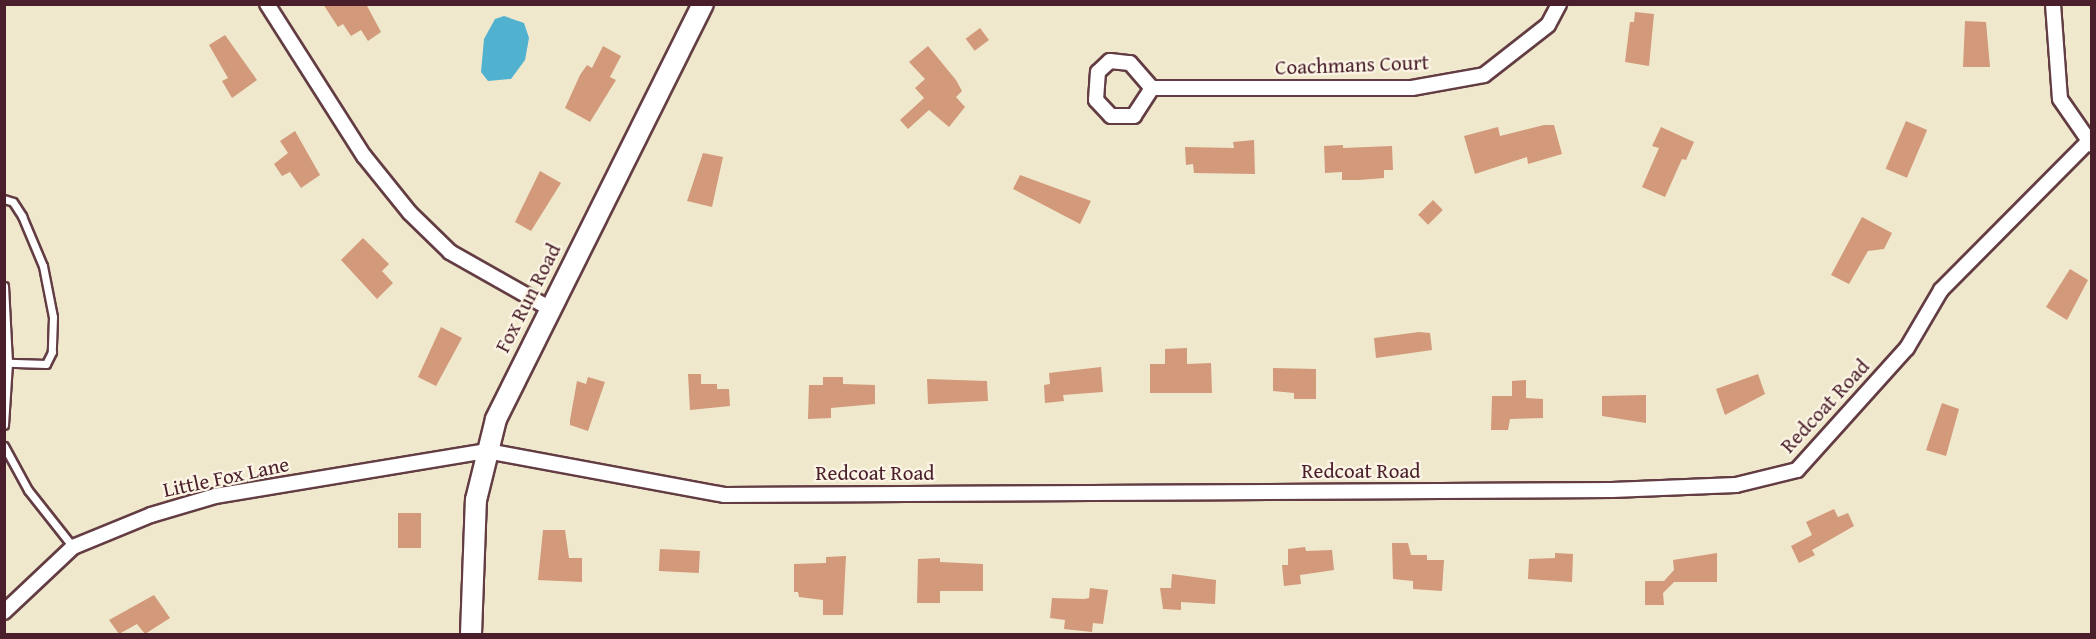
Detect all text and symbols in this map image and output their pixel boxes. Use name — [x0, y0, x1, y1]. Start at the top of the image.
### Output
street label: Coachmans Court — [1274, 50, 1430, 80]
street label: Fox Run Road — [490, 239, 566, 357]
street label: Redcoat Road — [1775, 354, 1875, 458]
street label: Little Fox Lane — [161, 451, 291, 503]
street label: Redcoat Road — [1301, 458, 1421, 484]
street label: Redcoat Road — [815, 460, 935, 486]

